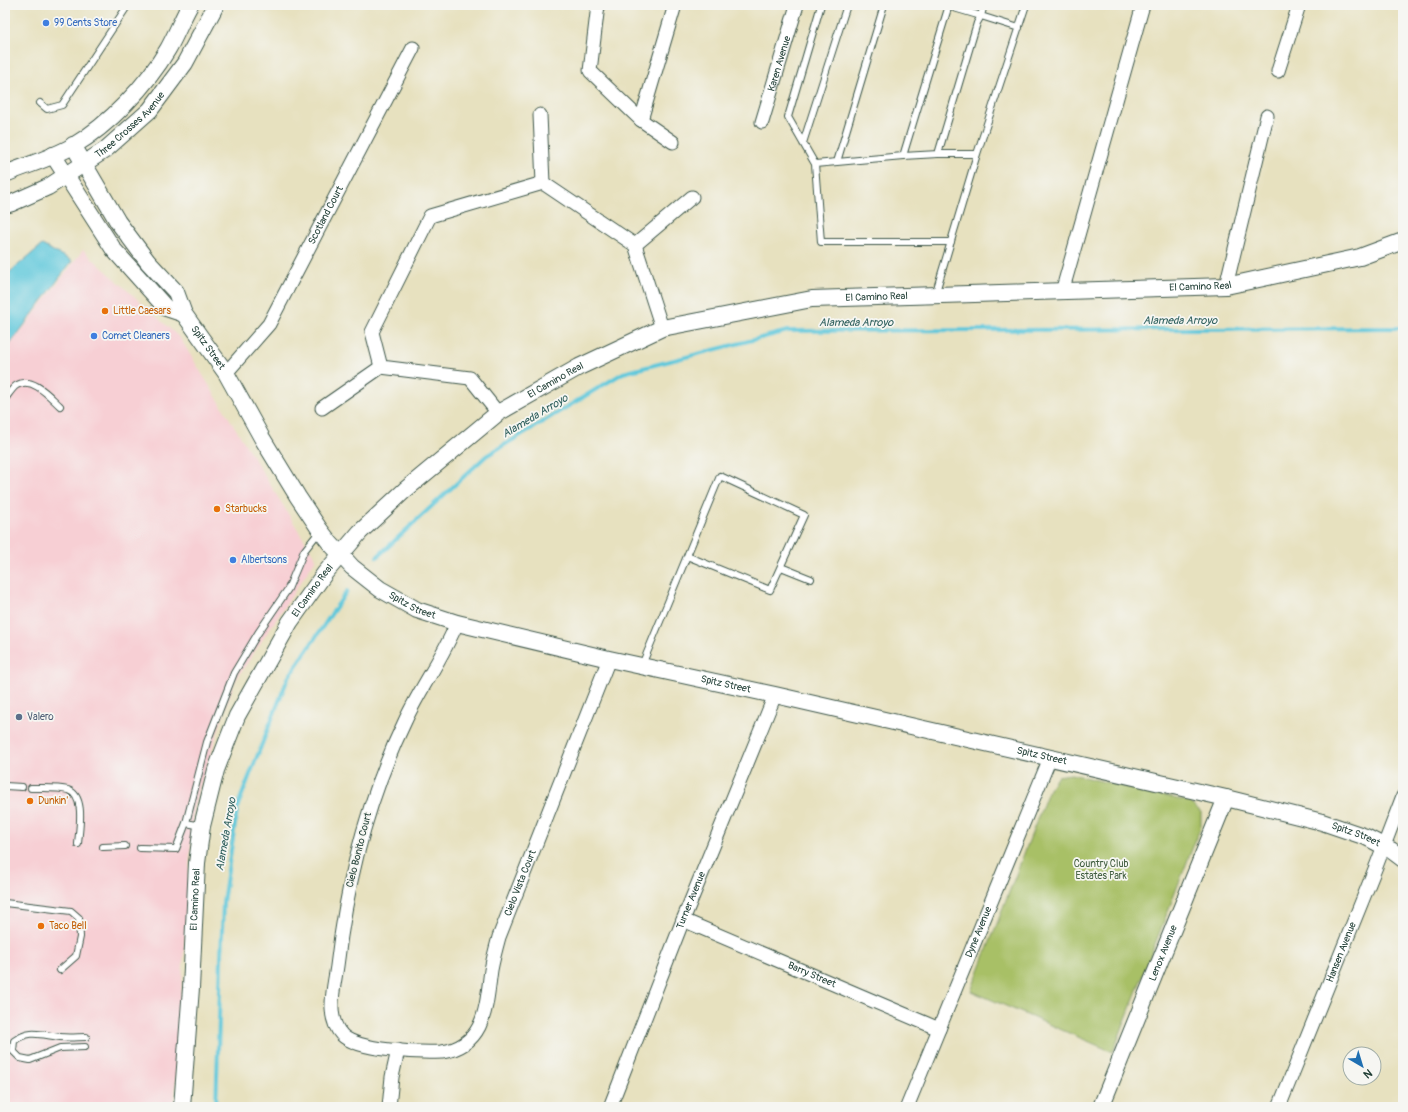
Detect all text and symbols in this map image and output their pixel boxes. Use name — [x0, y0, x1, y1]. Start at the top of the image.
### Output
place label: 99 Cents Store — [54, 17, 117, 29]
marker: 99 Cents Store — [41, 18, 51, 28]
street label: Karen Avenue — [766, 34, 793, 93]
street label: Three Crosses Avenue — [93, 89, 167, 161]
street label: Scotland Court — [306, 183, 346, 246]
street label: El Camino Real — [1169, 279, 1233, 294]
street label: El Camino Real — [845, 290, 908, 304]
place label: Little Caesars — [113, 305, 171, 317]
marker: Little Caesars — [100, 306, 110, 316]
water label: Alameda Arroyo — [1143, 314, 1218, 327]
water label: Alameda Arroyo — [819, 316, 894, 329]
street label: Spitz Street — [188, 323, 228, 373]
place label: Comet Cleaners — [102, 330, 170, 342]
marker: Comet Cleaners — [89, 331, 99, 341]
street label: El Camino Real — [525, 360, 585, 401]
water label: Alameda Arroyo — [500, 391, 571, 441]
place label: Starbucks — [225, 503, 267, 515]
marker: Starbucks — [212, 504, 222, 514]
place label: Albertsons — [241, 554, 288, 566]
marker: Albertsons — [228, 555, 238, 565]
street label: El Camino Real — [289, 562, 336, 619]
street label: Spitz Street — [386, 589, 438, 622]
street label: Spitz Street — [700, 673, 753, 696]
place label: Valero — [27, 711, 54, 723]
marker: Valero — [14, 712, 24, 722]
street label: Spitz Street — [1016, 744, 1069, 768]
place label: Dunkin' — [38, 795, 68, 807]
water label: Alameda Arroyo — [213, 795, 239, 872]
marker: Dunkin' — [25, 796, 35, 806]
street label: Cielo Bonito Court — [344, 810, 374, 889]
street label: Spitz Street — [1330, 820, 1383, 850]
street label: Cielo Vista Court — [502, 847, 539, 918]
park label: Country Club Estates Park — [1074, 858, 1128, 882]
street label: El Camino Real — [188, 868, 203, 931]
street label: Turner Avenue — [674, 870, 708, 931]
street label: Dyne Avenue — [963, 905, 994, 959]
place label: Taco Bell — [49, 920, 87, 932]
street label: Hansen Avenue — [1324, 920, 1359, 984]
marker: Taco Bell — [36, 921, 46, 931]
street label: Lenox Avenue — [1147, 923, 1180, 983]
street label: Barry Street — [786, 959, 839, 991]
north arrow — [1342, 1046, 1382, 1086]
text: N — [1360, 1066, 1375, 1081]

